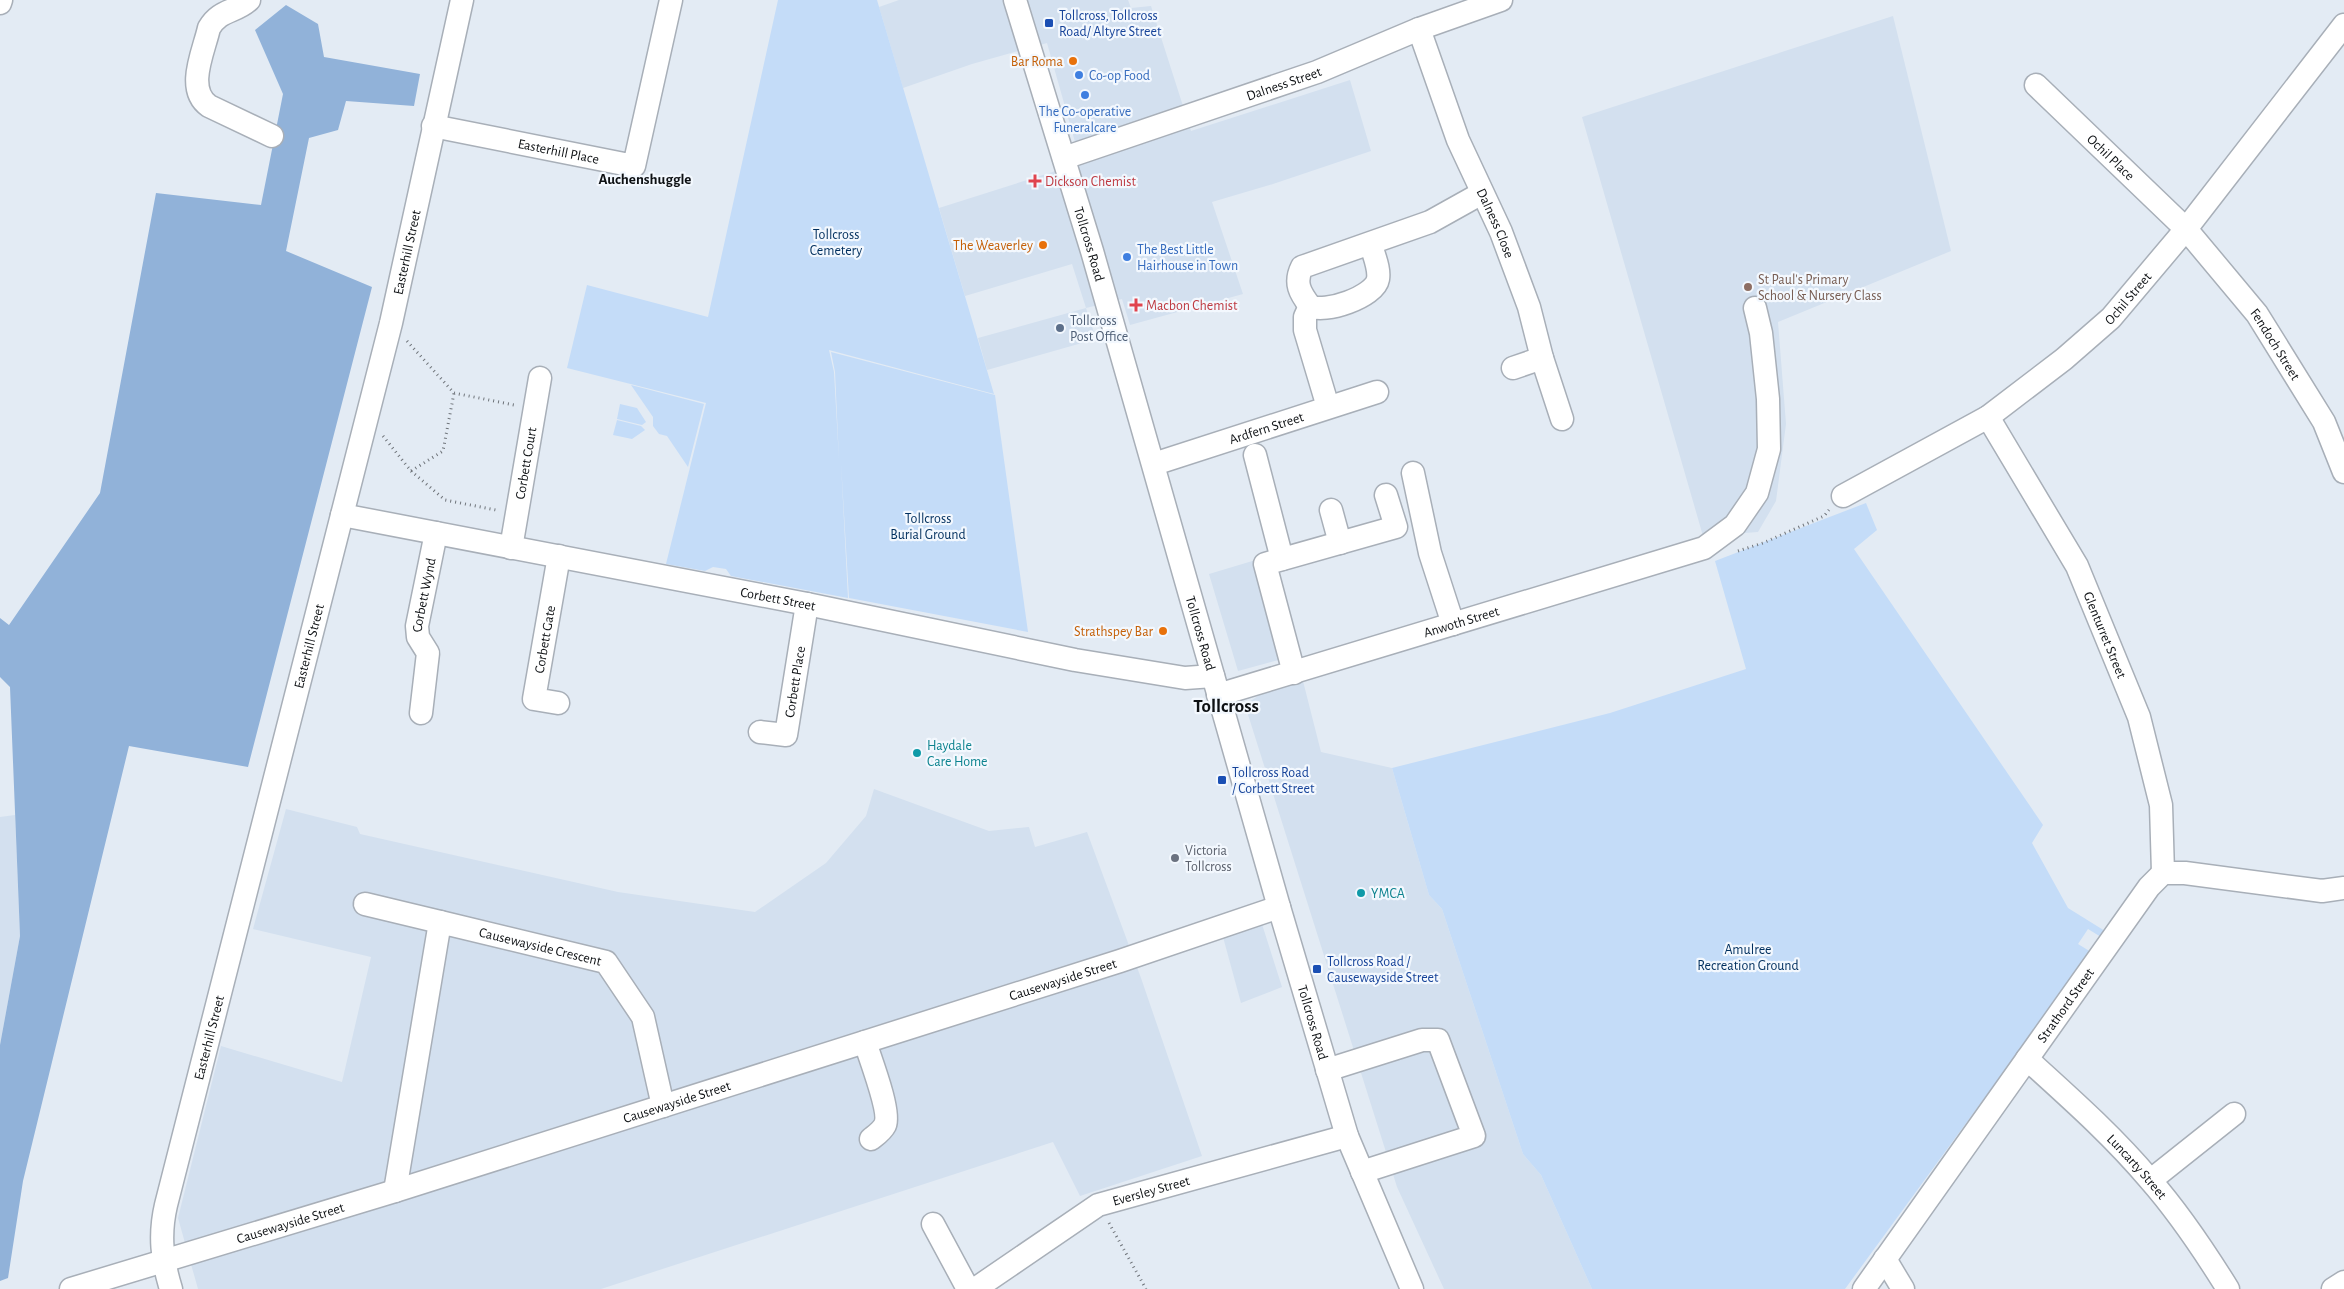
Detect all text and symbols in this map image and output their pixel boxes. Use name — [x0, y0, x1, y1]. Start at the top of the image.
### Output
place label: Tollcross, Tollcross Road/ Altyre Street — [1059, 9, 1162, 39]
marker: Tollcross, Tollcross Road/ Altyre Street — [1043, 17, 1055, 29]
place label: Bar Roma — [1011, 55, 1064, 69]
marker: Bar Roma — [1067, 55, 1079, 67]
street label: Dalness Street — [1245, 65, 1324, 104]
marker: Co-op Food — [1073, 69, 1085, 81]
place label: Co-op Food — [1089, 69, 1150, 83]
marker: The Co-operative Funeralcare — [1079, 89, 1091, 101]
place label: The Co-operative Funeralcare — [1039, 105, 1131, 135]
street label: Ochil Place — [2084, 132, 2137, 184]
street label: Easterhill Place — [517, 137, 600, 167]
district label: Auchenshuggle — [599, 172, 691, 187]
marker: Dickson Chemist — [1029, 175, 1041, 187]
place label: Dickson Chemist — [1045, 175, 1136, 189]
street label: Dalness Close — [1474, 186, 1516, 260]
street label: Tollcross Road — [1071, 205, 1106, 283]
street label: Easterhill Street — [391, 208, 424, 296]
park label: Tollcross Cemetery — [810, 228, 862, 258]
place label: The Weaverley — [953, 239, 1033, 253]
marker: The Weaverley — [1037, 239, 1049, 251]
place label: The Best Little Hairhouse in Town — [1137, 243, 1238, 273]
marker: The Best Little Hairhouse in Town — [1121, 251, 1133, 263]
street label: Ochil Street — [2103, 270, 2155, 328]
place label: St Paul's Primary School & Nursery Class — [1758, 273, 1882, 303]
marker: St Paul's Primary School & Nursery Class — [1742, 281, 1754, 293]
marker: Macbon Chemist — [1130, 299, 1142, 311]
place label: Macbon Chemist — [1146, 299, 1238, 313]
street label: Fendoch Street — [2247, 306, 2302, 383]
place label: Tollcross Post Office — [1070, 314, 1128, 344]
marker: Tollcross Post Office — [1054, 322, 1066, 334]
street label: Ardfern Street — [1228, 410, 1306, 447]
street label: Corbett Court — [513, 426, 540, 501]
park label: Tollcross Burial Ground — [890, 512, 966, 542]
street label: Corbett Wynd — [411, 557, 439, 633]
street label: Corbett Street — [739, 585, 817, 614]
street label: Glenturret Street — [2080, 590, 2129, 681]
street label: Tollcross Road — [1183, 595, 1217, 672]
street label: Easterhill Street — [292, 602, 327, 690]
street label: Corbett Gate — [533, 604, 558, 674]
street label: Anwoth Street — [1422, 604, 1501, 640]
place label: Strathspey Bar — [1074, 625, 1153, 639]
marker: Strathspey Bar — [1157, 625, 1169, 637]
street label: Corbett Place — [783, 645, 808, 719]
district label: Tollcross — [1193, 697, 1259, 716]
place label: Haydale Care Home — [927, 739, 988, 769]
marker: Haydale Care Home — [911, 747, 923, 759]
place label: Tollcross Road / Corbett Street — [1232, 766, 1315, 796]
marker: Tollcross Road / Corbett Street — [1216, 774, 1228, 786]
place label: Victoria Tollcross — [1185, 844, 1232, 874]
marker: Victoria Tollcross — [1169, 852, 1181, 864]
marker: YMCA — [1355, 887, 1367, 899]
place label: YMCA — [1371, 887, 1405, 901]
street label: Causewayside Crescent — [478, 926, 603, 969]
park label: Amulree Recreation Ground — [1697, 943, 1799, 973]
place label: Tollcross Road / Causewayside Street — [1327, 955, 1439, 985]
street label: Causewayside Street — [1008, 956, 1119, 1004]
marker: Tollcross Road / Causewayside Street — [1311, 963, 1323, 975]
street label: Strathord Street — [2035, 966, 2097, 1045]
street label: Tollcross Road — [1295, 984, 1330, 1062]
street label: Easterhill Street — [192, 994, 227, 1081]
street label: Causewayside Street — [622, 1079, 733, 1126]
street label: Luncarty Street — [2104, 1132, 2169, 1202]
street label: Eversley Street — [1111, 1174, 1192, 1209]
street label: Causewayside Street — [235, 1201, 346, 1247]

